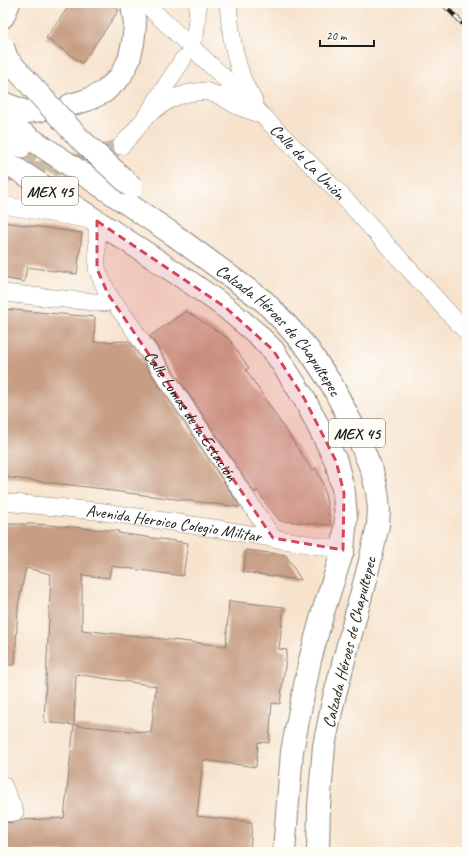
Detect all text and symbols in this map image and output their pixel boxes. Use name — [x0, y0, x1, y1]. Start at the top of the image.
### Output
scale bar — [320, 22, 374, 48]
text: 20 m — [326, 28, 348, 44]
street label: Calle de La Unión — [265, 119, 351, 205]
road number: MEX 45 — [22, 177, 78, 205]
street label: Calzada Héroes de Chapultepec — [212, 260, 346, 400]
street label: Calle Lomas de la Estación — [140, 347, 243, 486]
road number: MEX 45 — [329, 419, 385, 447]
street label: Avenida Heroico Colegio Militar — [85, 500, 265, 547]
street label: Calzada Héroes de Chapultepec — [318, 554, 381, 730]

